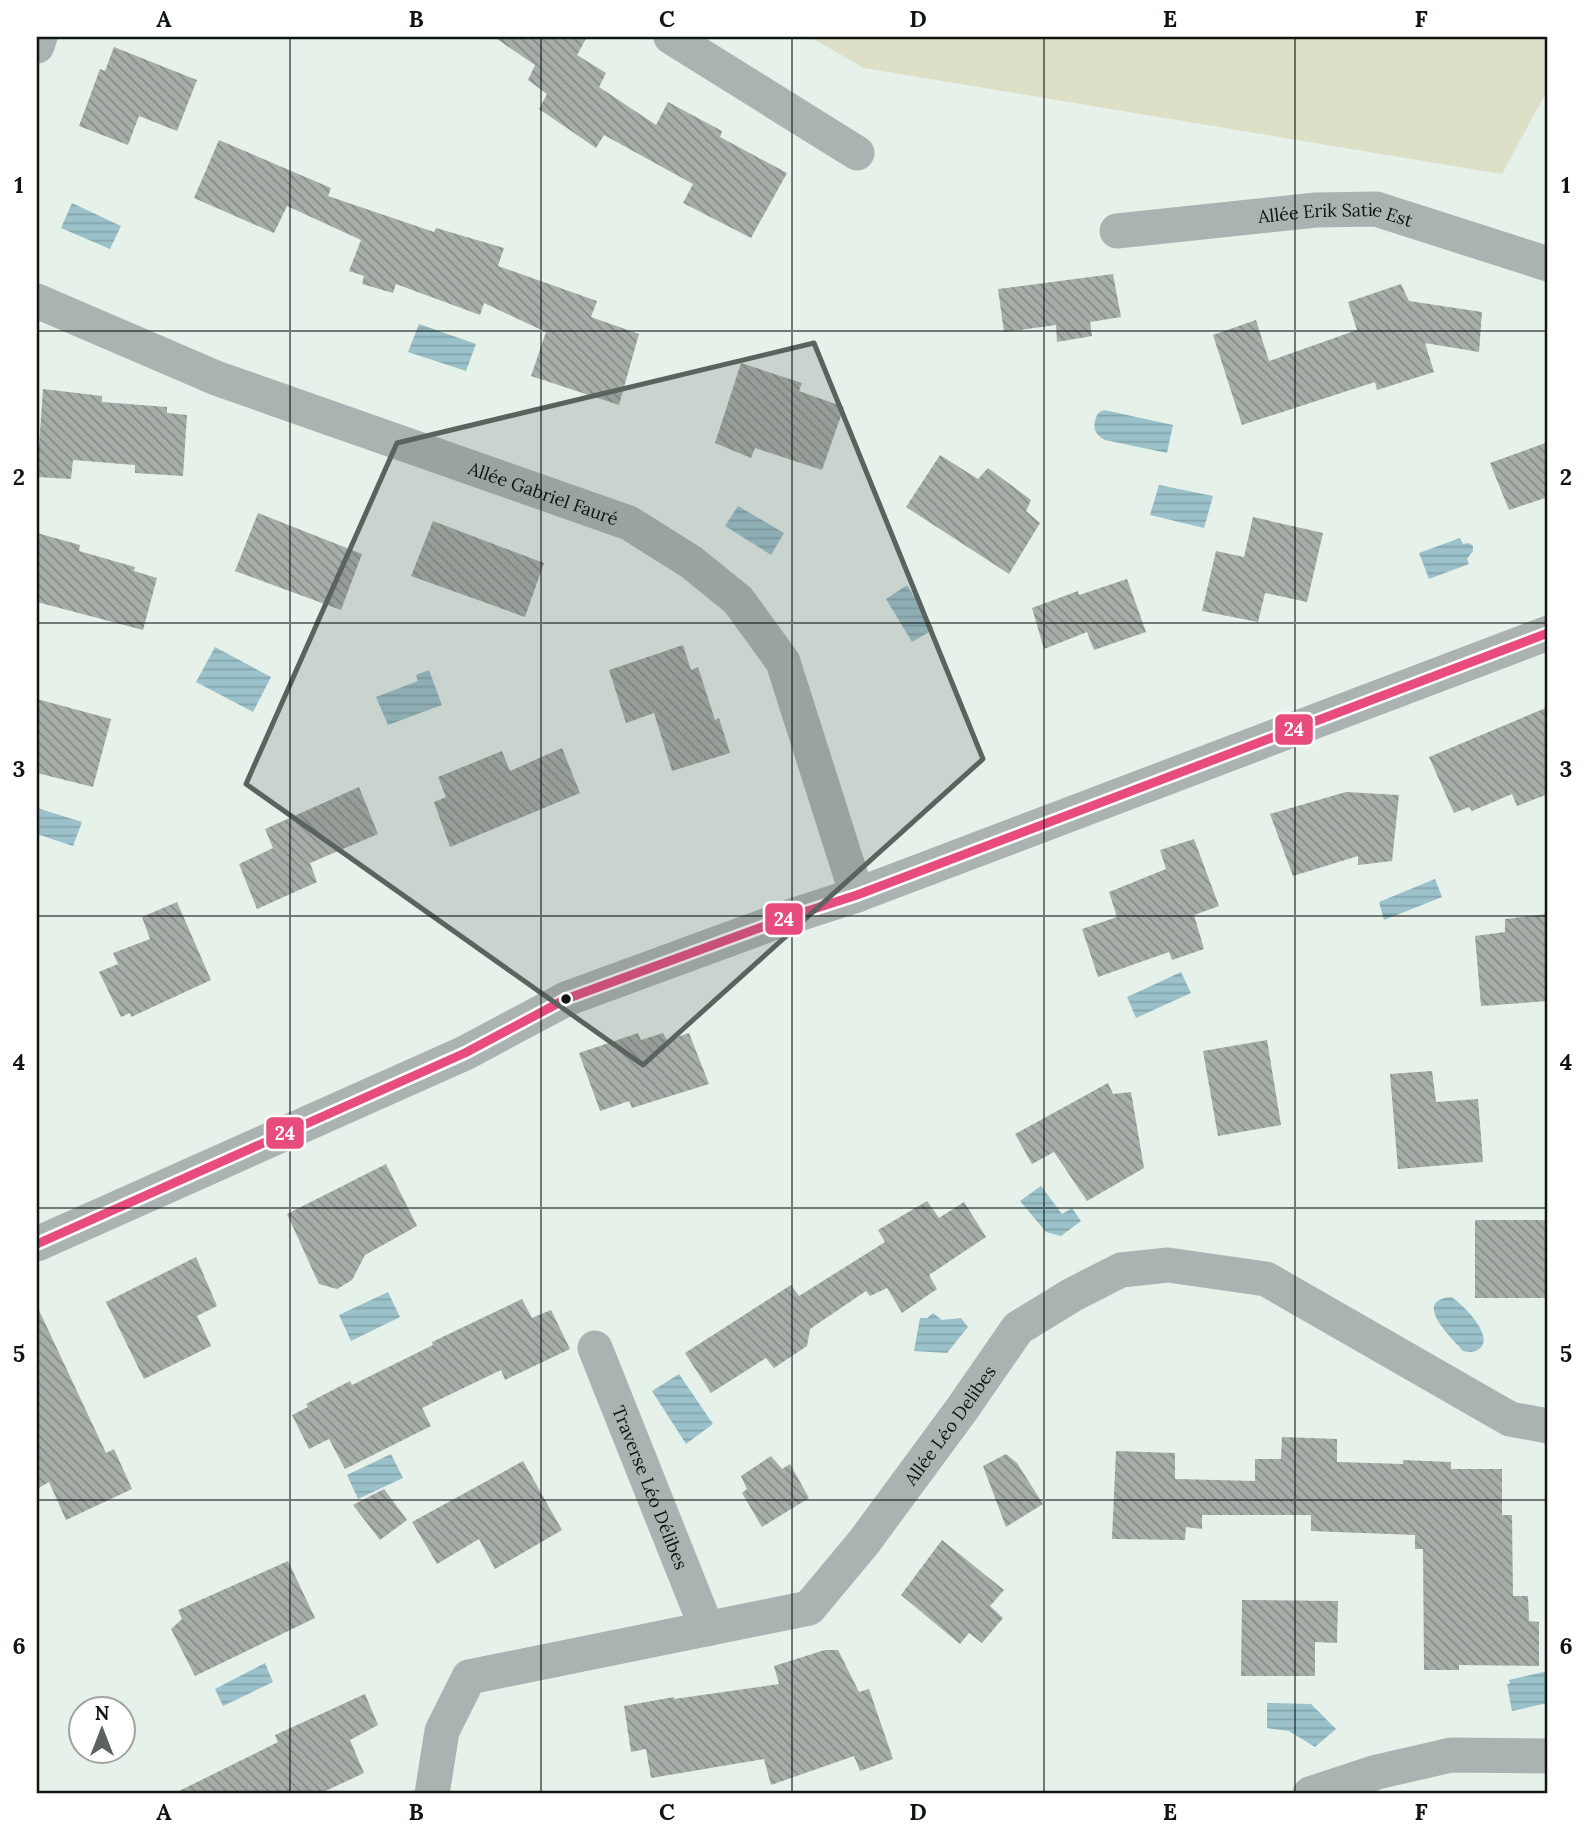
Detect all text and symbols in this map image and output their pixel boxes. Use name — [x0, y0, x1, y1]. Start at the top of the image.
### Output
text: A — [156, 4, 172, 33]
text: B — [408, 4, 424, 33]
text: C — [659, 4, 675, 33]
text: D — [909, 4, 927, 33]
text: E — [1163, 4, 1177, 33]
text: F — [1414, 4, 1428, 33]
text: 1 — [14, 170, 24, 199]
text: 1 — [1561, 170, 1571, 199]
street label: Allée Erik Satie Est — [1256, 197, 1416, 232]
street label: Allée Gabriel Fauré — [464, 456, 622, 530]
text: 2 — [13, 462, 25, 491]
text: 2 — [1560, 462, 1572, 491]
line badge: 24 — [1274, 713, 1314, 746]
text: 24 — [1284, 717, 1304, 741]
text: 3 — [13, 754, 25, 783]
text: 3 — [1560, 754, 1572, 783]
line badge: 24 — [764, 902, 804, 936]
text: 24 — [774, 907, 794, 931]
unlabelled marker — [559, 992, 573, 1006]
text: 4 — [13, 1047, 25, 1076]
text: 4 — [1560, 1047, 1572, 1076]
line badge: 24 — [265, 1116, 305, 1150]
text: 24 — [275, 1121, 295, 1145]
text: 5 — [13, 1339, 25, 1368]
text: 5 — [1560, 1339, 1572, 1368]
street label: Allée Léo Delibes — [898, 1361, 1000, 1490]
street label: Traverse Léo Délibes — [608, 1402, 694, 1573]
text: 6 — [12, 1631, 26, 1660]
text: 6 — [1559, 1631, 1573, 1660]
north arrow — [66, 1694, 136, 1764]
text: N — [95, 1701, 110, 1725]
text: A — [156, 1797, 172, 1826]
text: B — [408, 1797, 424, 1826]
text: C — [659, 1797, 675, 1826]
text: D — [909, 1797, 927, 1826]
text: E — [1163, 1797, 1177, 1826]
text: F — [1414, 1797, 1428, 1826]

